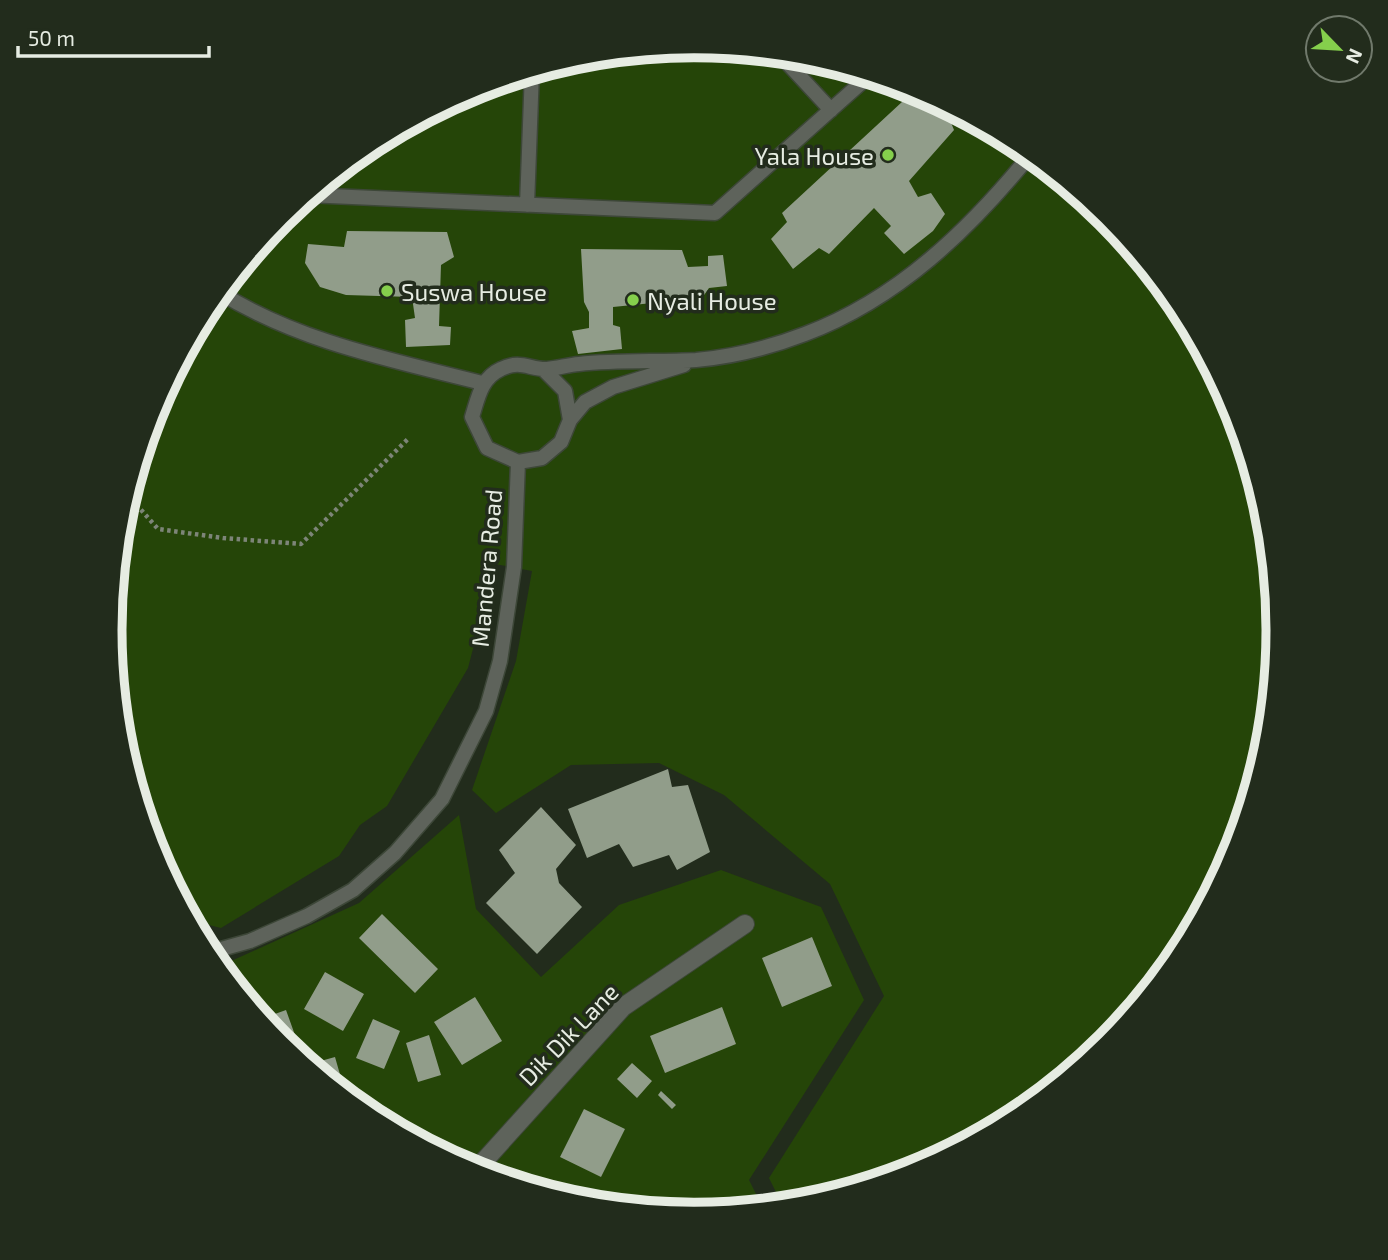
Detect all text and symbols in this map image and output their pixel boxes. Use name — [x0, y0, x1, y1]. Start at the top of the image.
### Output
scale bar — [18, 14, 208, 58]
north arrow — [1304, 14, 1374, 84]
text: 50 m — [28, 25, 75, 50]
text: N — [1342, 45, 1368, 67]
place label: Yala House — [754, 141, 874, 170]
marker: Yala House — [880, 147, 896, 163]
place label: Suswa House — [401, 277, 547, 306]
marker: Suswa House — [379, 283, 395, 299]
place label: Nyali House — [647, 286, 777, 315]
marker: Nyali House — [625, 292, 641, 308]
street label: Mandera Road — [465, 488, 507, 648]
street label: Dik Dik Lane — [512, 977, 624, 1091]

